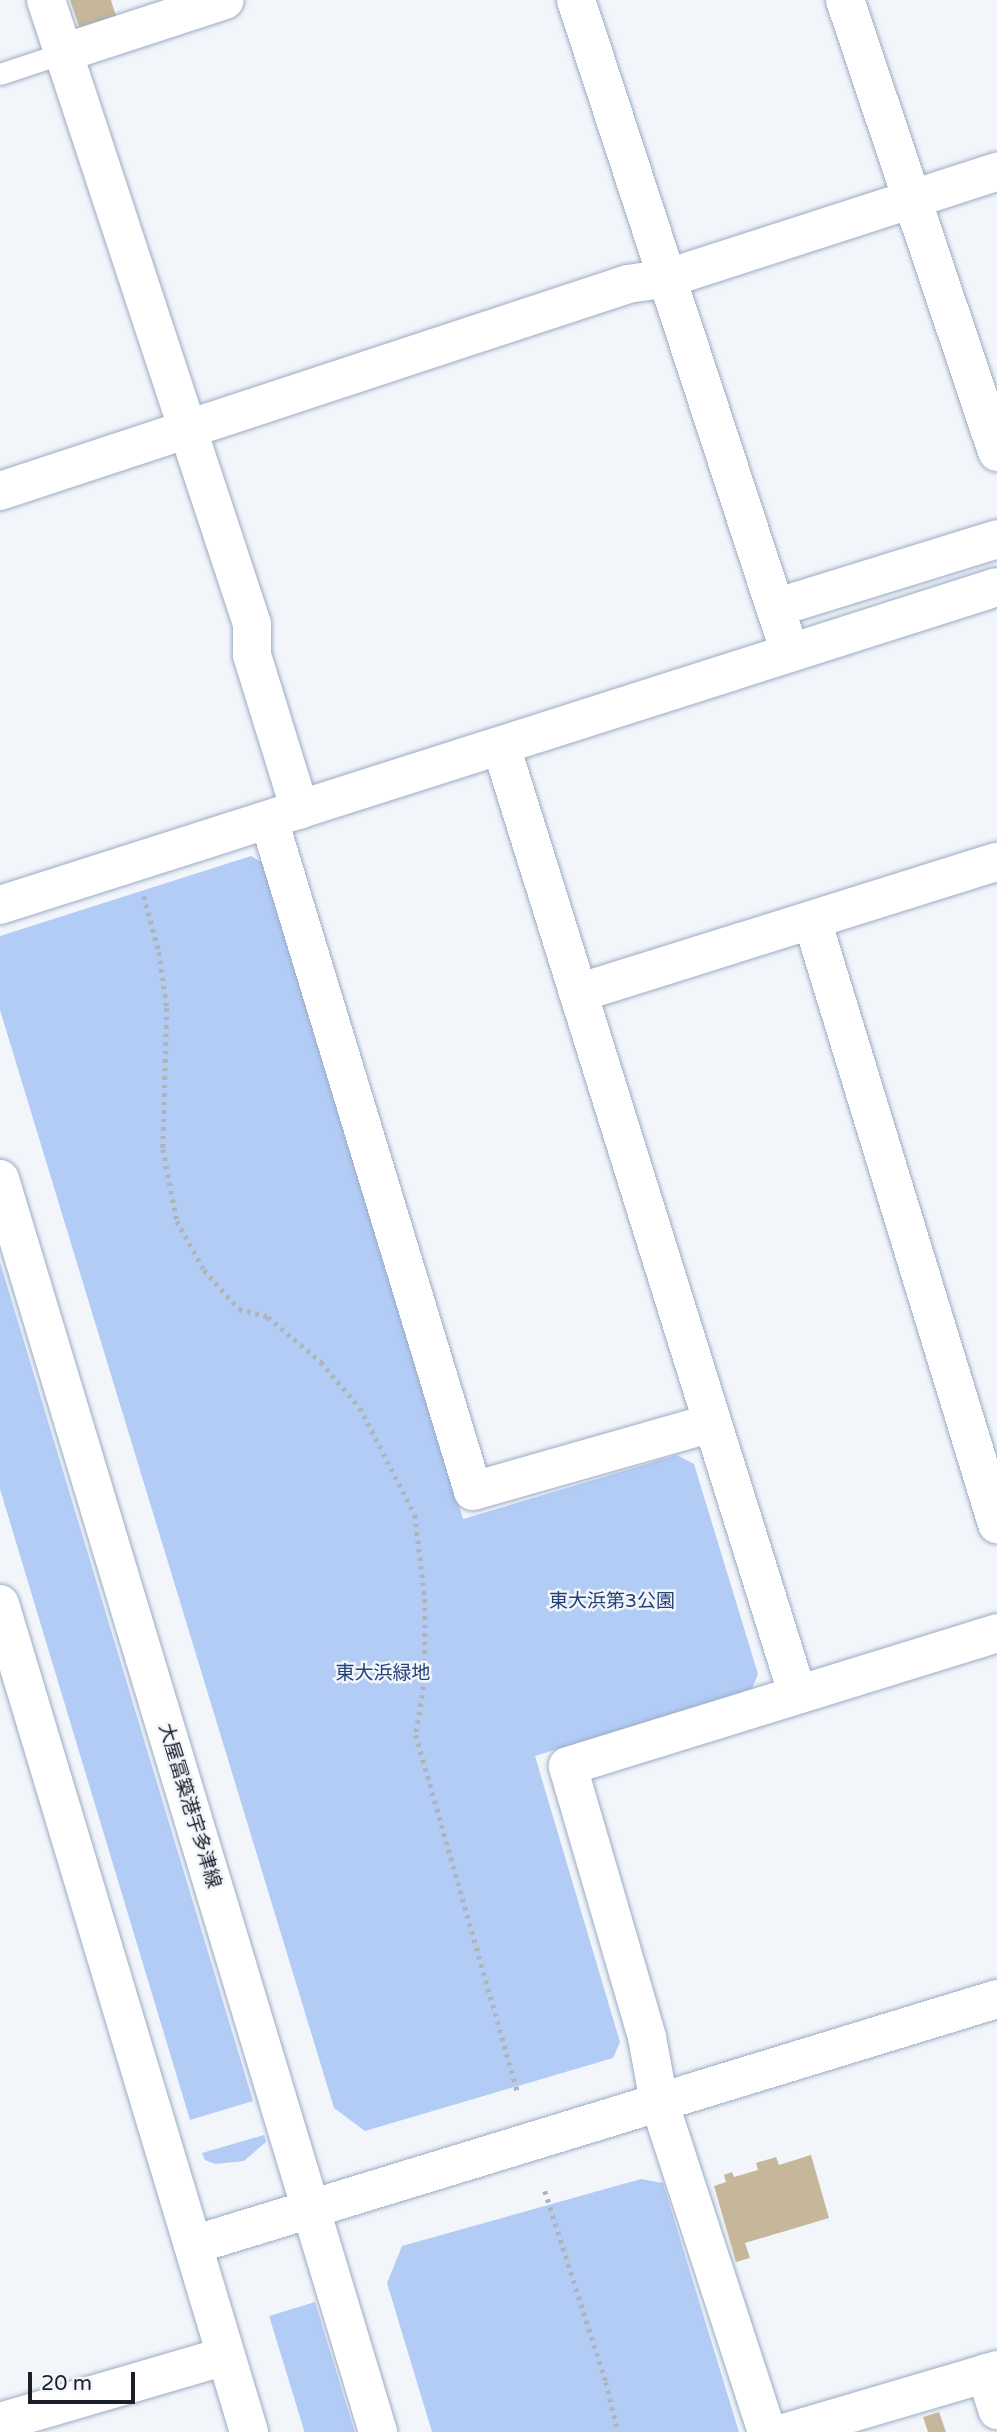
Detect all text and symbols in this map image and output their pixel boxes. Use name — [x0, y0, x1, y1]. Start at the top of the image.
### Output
park label: 東大浜第3公園 — [549, 1591, 675, 1613]
park label: 東大浜緑地 — [336, 1663, 430, 1685]
street label: 大屋冨築港宇多津線 — [153, 1721, 225, 1891]
scale bar — [32, 2358, 138, 2402]
text: 20 m — [41, 2371, 92, 2396]

